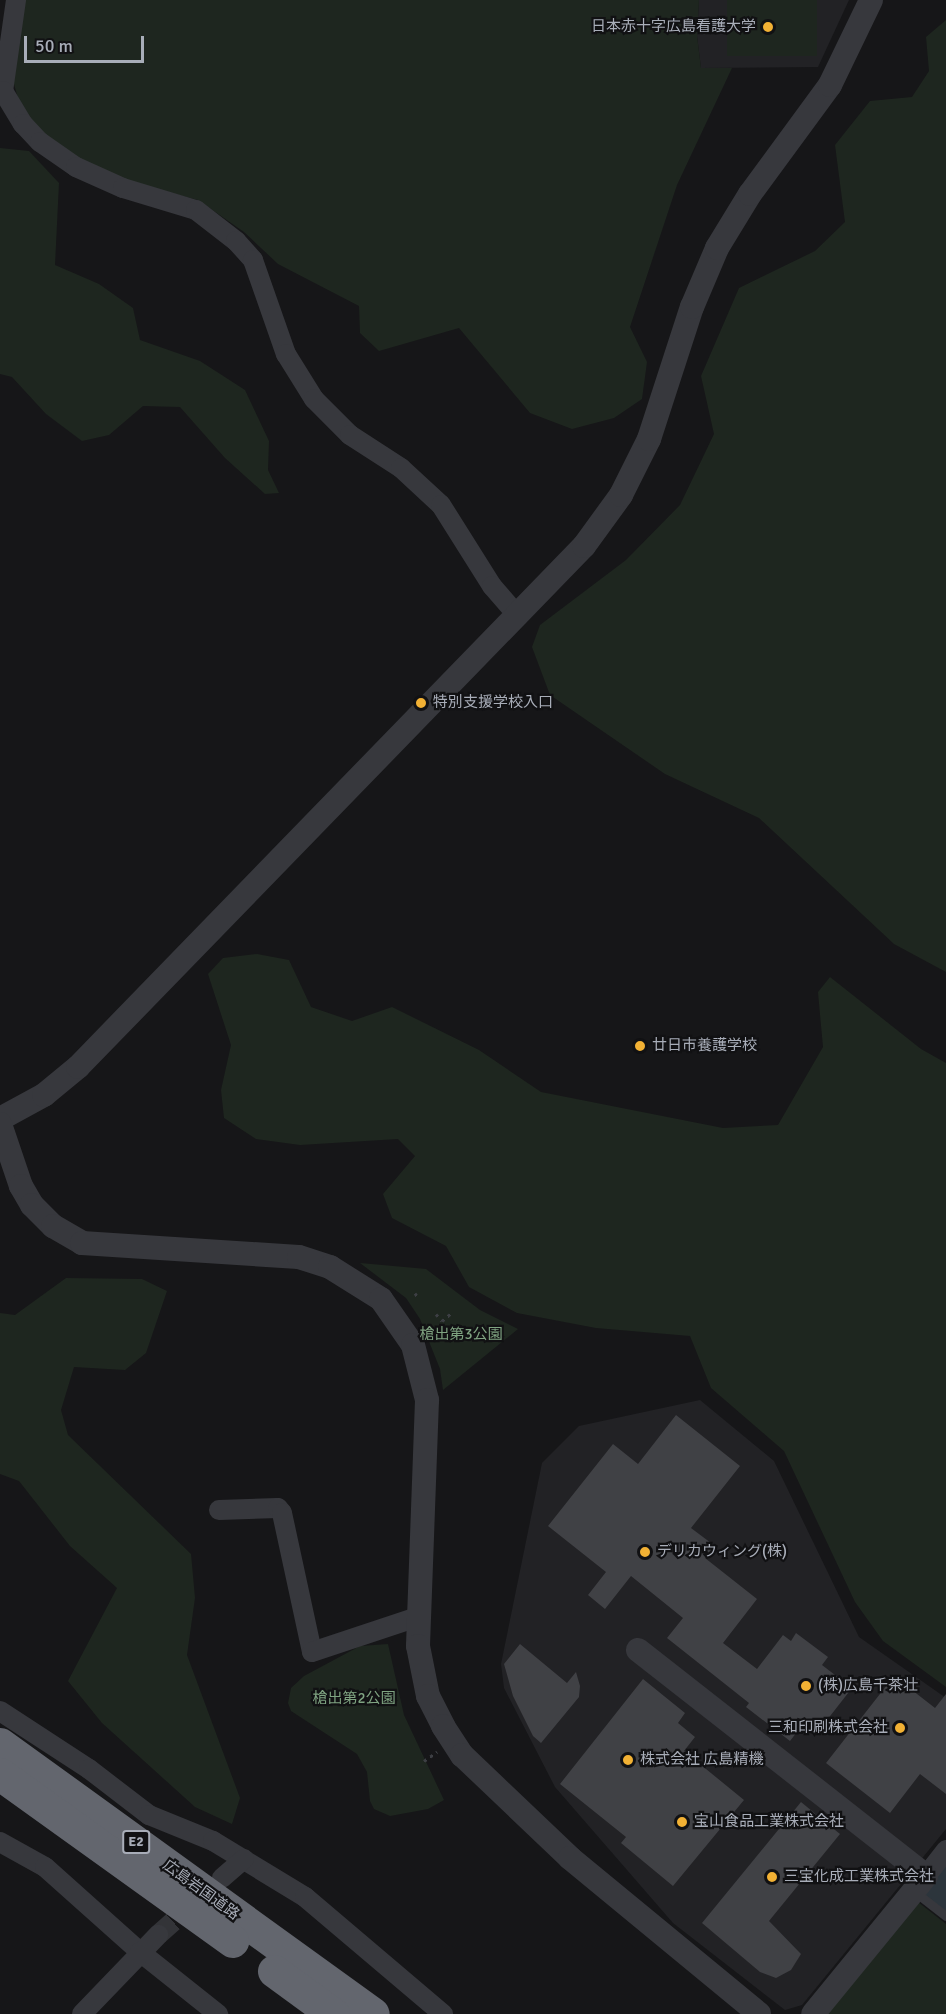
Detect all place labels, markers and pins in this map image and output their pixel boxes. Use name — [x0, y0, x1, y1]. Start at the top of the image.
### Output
place label: 日本赤十字広島看護大学 — [591, 18, 756, 36]
marker: 日本赤十字広島看護大学 — [761, 20, 775, 34]
place label: 特別支援学校入口 — [433, 694, 553, 712]
marker: 特別支援学校入口 — [414, 696, 428, 710]
place label: 廿日市養護学校 — [652, 1037, 757, 1055]
marker: 廿日市養護学校 — [633, 1039, 647, 1053]
place label: デリカウィング(株) — [657, 1543, 787, 1561]
marker: デリカウィング(株) — [638, 1545, 652, 1559]
place label: (株)広島千茶壮 — [818, 1677, 918, 1695]
marker: (株)広島千茶壮 — [799, 1679, 813, 1693]
place label: 三和印刷株式会社 — [768, 1719, 888, 1737]
marker: 三和印刷株式会社 — [893, 1721, 907, 1735]
place label: 株式会社 広島精機 — [640, 1751, 763, 1769]
marker: 株式会社 広島精機 — [621, 1753, 635, 1767]
place label: 宝山食品工業株式会社 — [694, 1813, 844, 1831]
marker: 宝山食品工業株式会社 — [675, 1815, 689, 1829]
place label: 三宝化成工業株式会社 — [784, 1868, 934, 1886]
marker: 三宝化成工業株式会社 — [765, 1870, 779, 1884]

